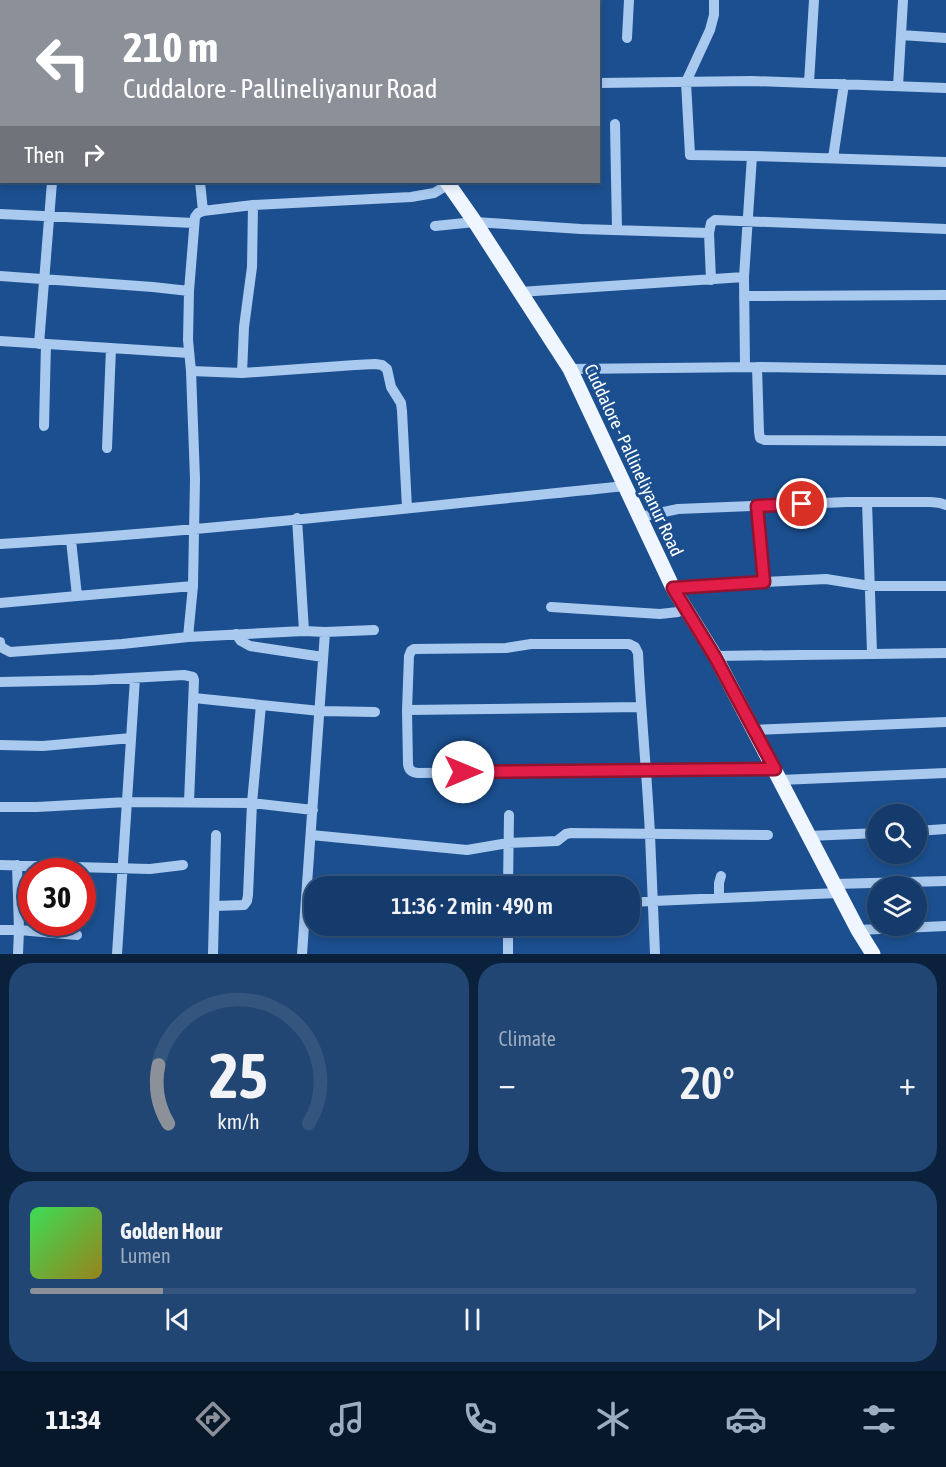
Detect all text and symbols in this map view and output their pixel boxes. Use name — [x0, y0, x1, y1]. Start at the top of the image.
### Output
text: 210 m — [123, 23, 218, 71]
icon: left — [24, 24, 102, 102]
text: Cuddalore - Pallineliyanur Road — [123, 73, 438, 104]
icon: right — [77, 138, 110, 171]
text: Then — [24, 142, 65, 168]
street label: Cuddalore - Pallineliyanur Road — [580, 361, 688, 559]
pin — [776, 478, 827, 529]
icon: arrive — [785, 487, 818, 520]
position arrow — [431, 740, 495, 804]
map controls — [867, 804, 927, 936]
button: search — [867, 804, 927, 864]
speed limit sign: 30 — [18, 858, 96, 936]
button: layers — [867, 876, 927, 936]
text: 11:36 · 2 min · 490 m — [391, 893, 553, 919]
text: Climate — [499, 1027, 556, 1050]
text: 25 — [209, 1040, 268, 1111]
text: 20° — [680, 1057, 735, 1109]
text: − — [499, 1064, 516, 1102]
text: + — [899, 1064, 916, 1102]
text: km/h — [217, 1110, 260, 1135]
text: Golden Hour — [120, 1218, 222, 1244]
text: Lumen — [120, 1244, 171, 1267]
icon: previous — [161, 1303, 194, 1336]
icon: pause — [456, 1303, 489, 1336]
icon: next — [752, 1303, 785, 1336]
icon: directions — [192, 1398, 234, 1440]
icon: music — [326, 1398, 368, 1440]
icon: phone — [459, 1398, 501, 1440]
icon: climate — [592, 1398, 634, 1440]
icon: car — [725, 1398, 767, 1440]
icon: filters — [858, 1398, 900, 1440]
text: 11:34 — [46, 1404, 101, 1435]

